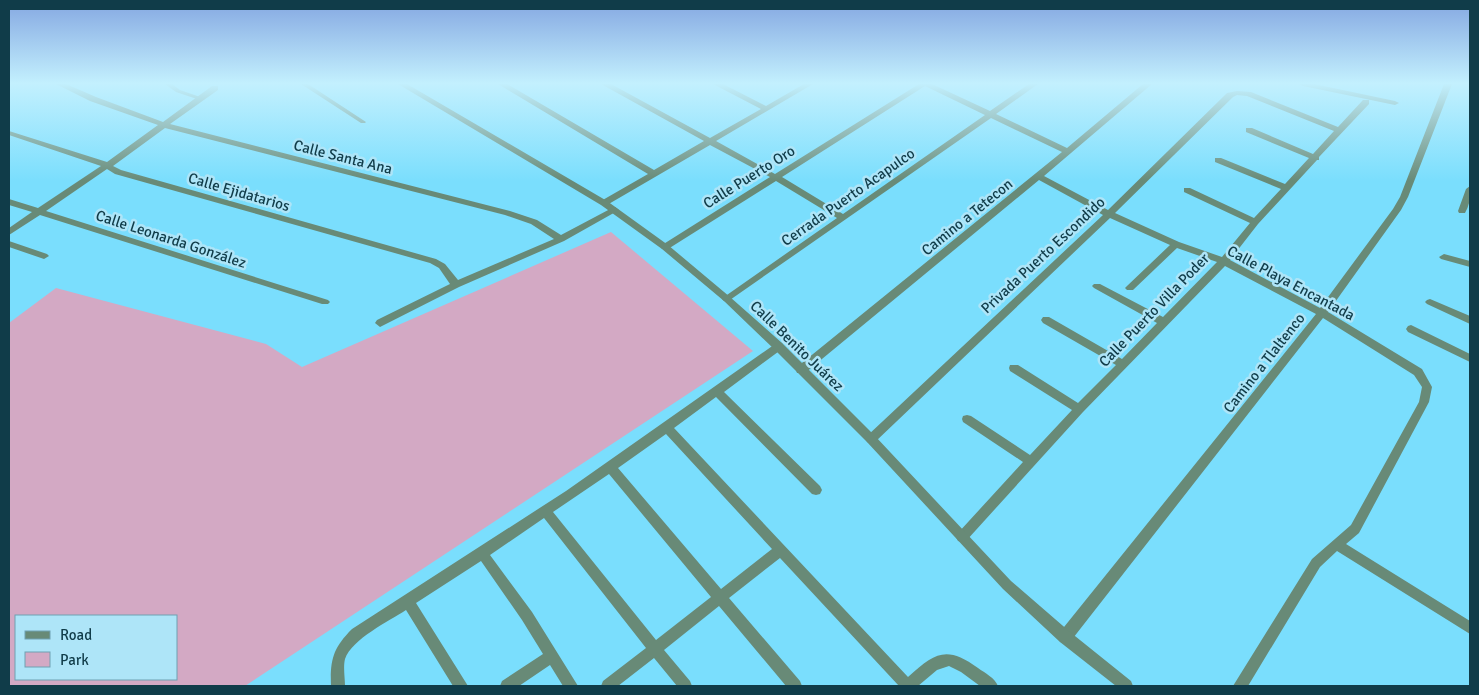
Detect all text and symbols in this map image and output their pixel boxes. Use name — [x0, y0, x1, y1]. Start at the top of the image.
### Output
street label: Calle Santa Ana — [292, 136, 394, 178]
street label: Calle Puerto Oro — [700, 141, 798, 212]
street label: Cerrada Puerto Acapulco — [778, 144, 918, 250]
street label: Calle Ejidatarios — [186, 169, 292, 215]
street label: Camino a Tetecon — [918, 175, 1016, 259]
street label: Privada Puerto Escondido — [977, 193, 1109, 317]
street label: Calle Leonarda González — [94, 206, 249, 272]
street label: Calle Playa Encantada — [1224, 242, 1358, 324]
street label: Calle Puerto Villa Poder — [1095, 249, 1213, 371]
street label: Calle Benito Juárez — [747, 297, 848, 395]
street label: Camino a Tlaltenco — [1219, 309, 1309, 417]
legend — [15, 615, 178, 680]
text: Road — [60, 626, 92, 644]
text: Park — [60, 651, 89, 669]

